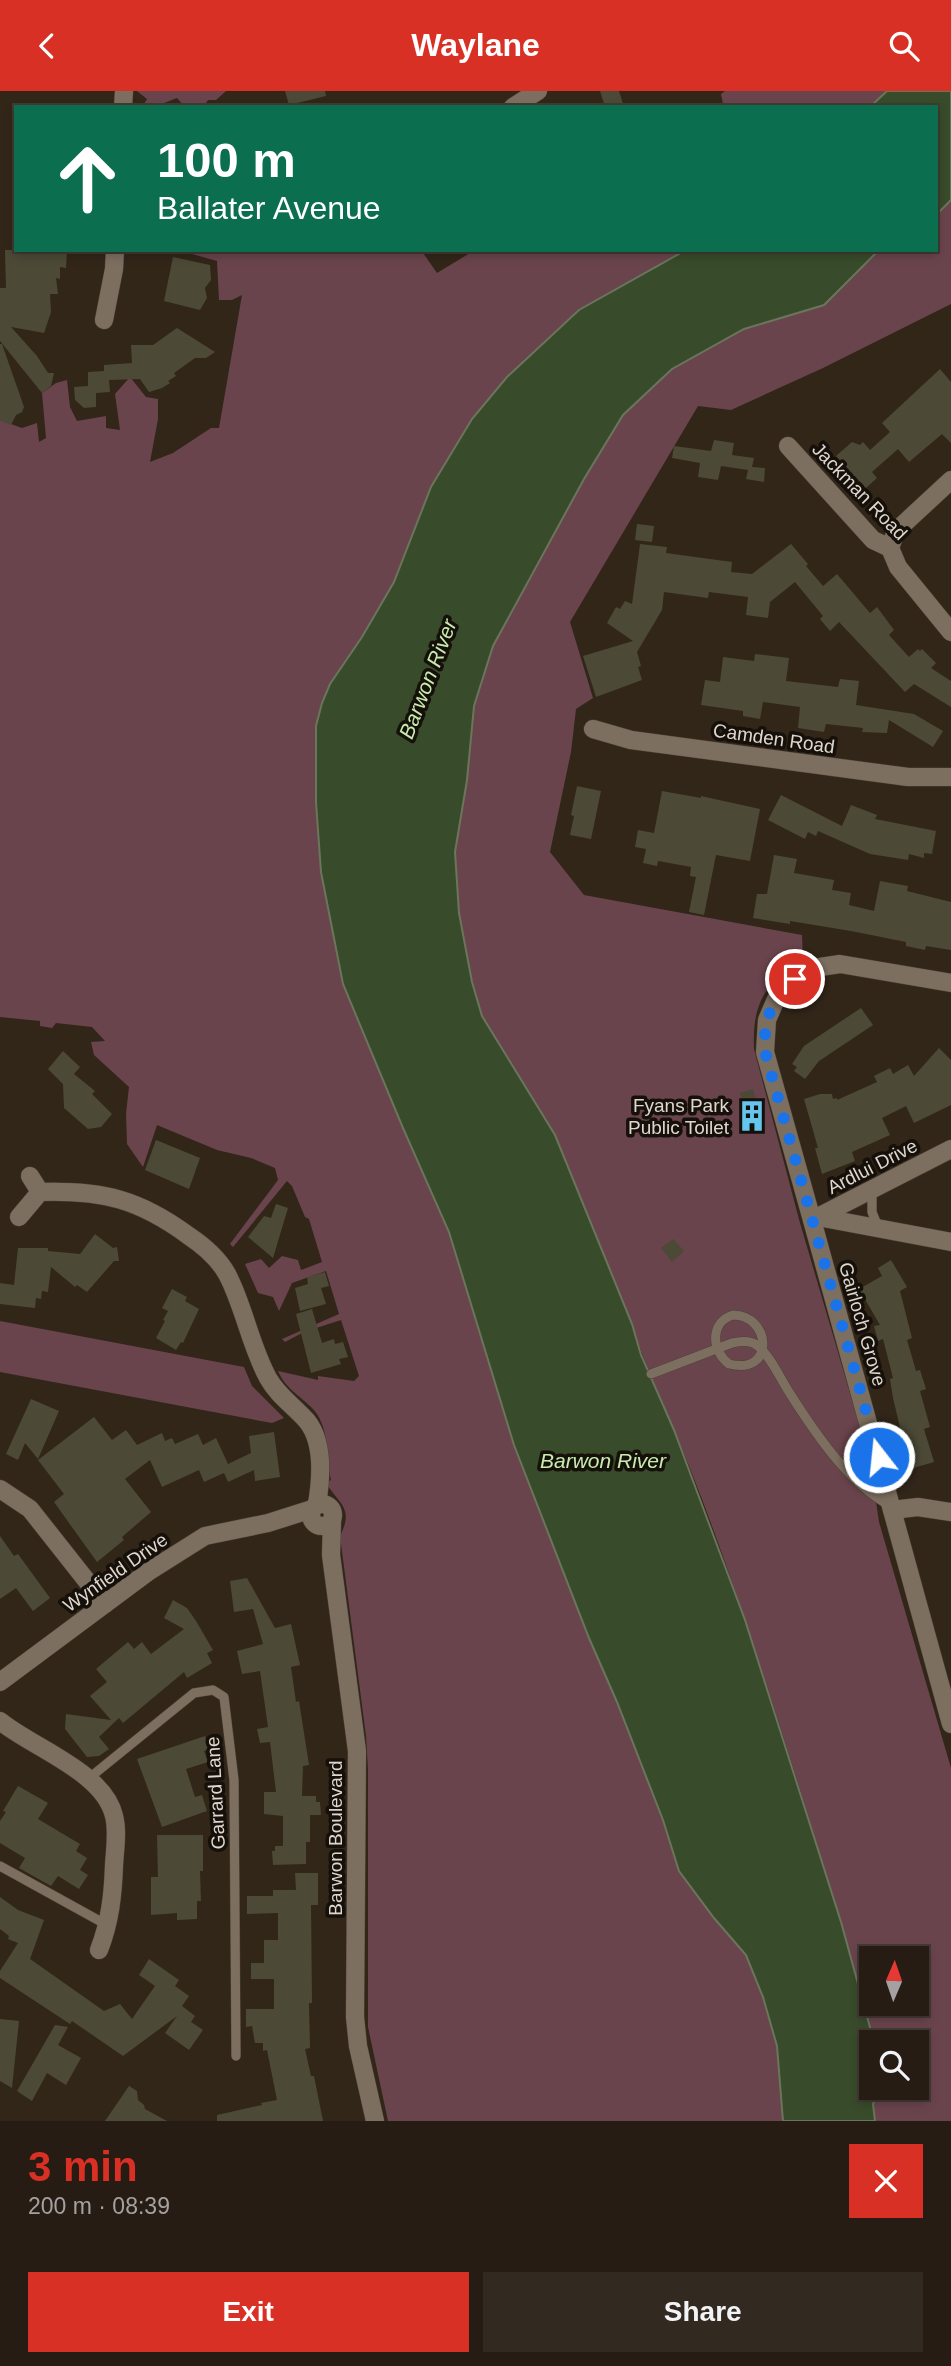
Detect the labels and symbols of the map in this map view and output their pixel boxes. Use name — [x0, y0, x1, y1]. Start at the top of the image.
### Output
street label: Jackman Road — [808, 438, 911, 544]
water label: Barwon River — [394, 615, 461, 742]
street label: Camden Road — [712, 720, 836, 757]
pin — [765, 949, 825, 1009]
place label: Fyans Park Public Toilet — [628, 1095, 730, 1138]
building icon: Fyans Park Public Toilet — [735, 1099, 769, 1133]
street label: Ardlui Drive — [824, 1135, 921, 1198]
street label: Gairloch Grove — [835, 1260, 890, 1388]
position arrow — [842, 1420, 916, 1494]
water label: Barwon River — [540, 1449, 667, 1472]
street label: Wynfield Drive — [59, 1529, 171, 1616]
street label: Garrard Lane — [202, 1736, 229, 1850]
street label: Barwon Boulevard — [325, 1760, 346, 1916]
north arrow — [859, 1946, 929, 2016]

